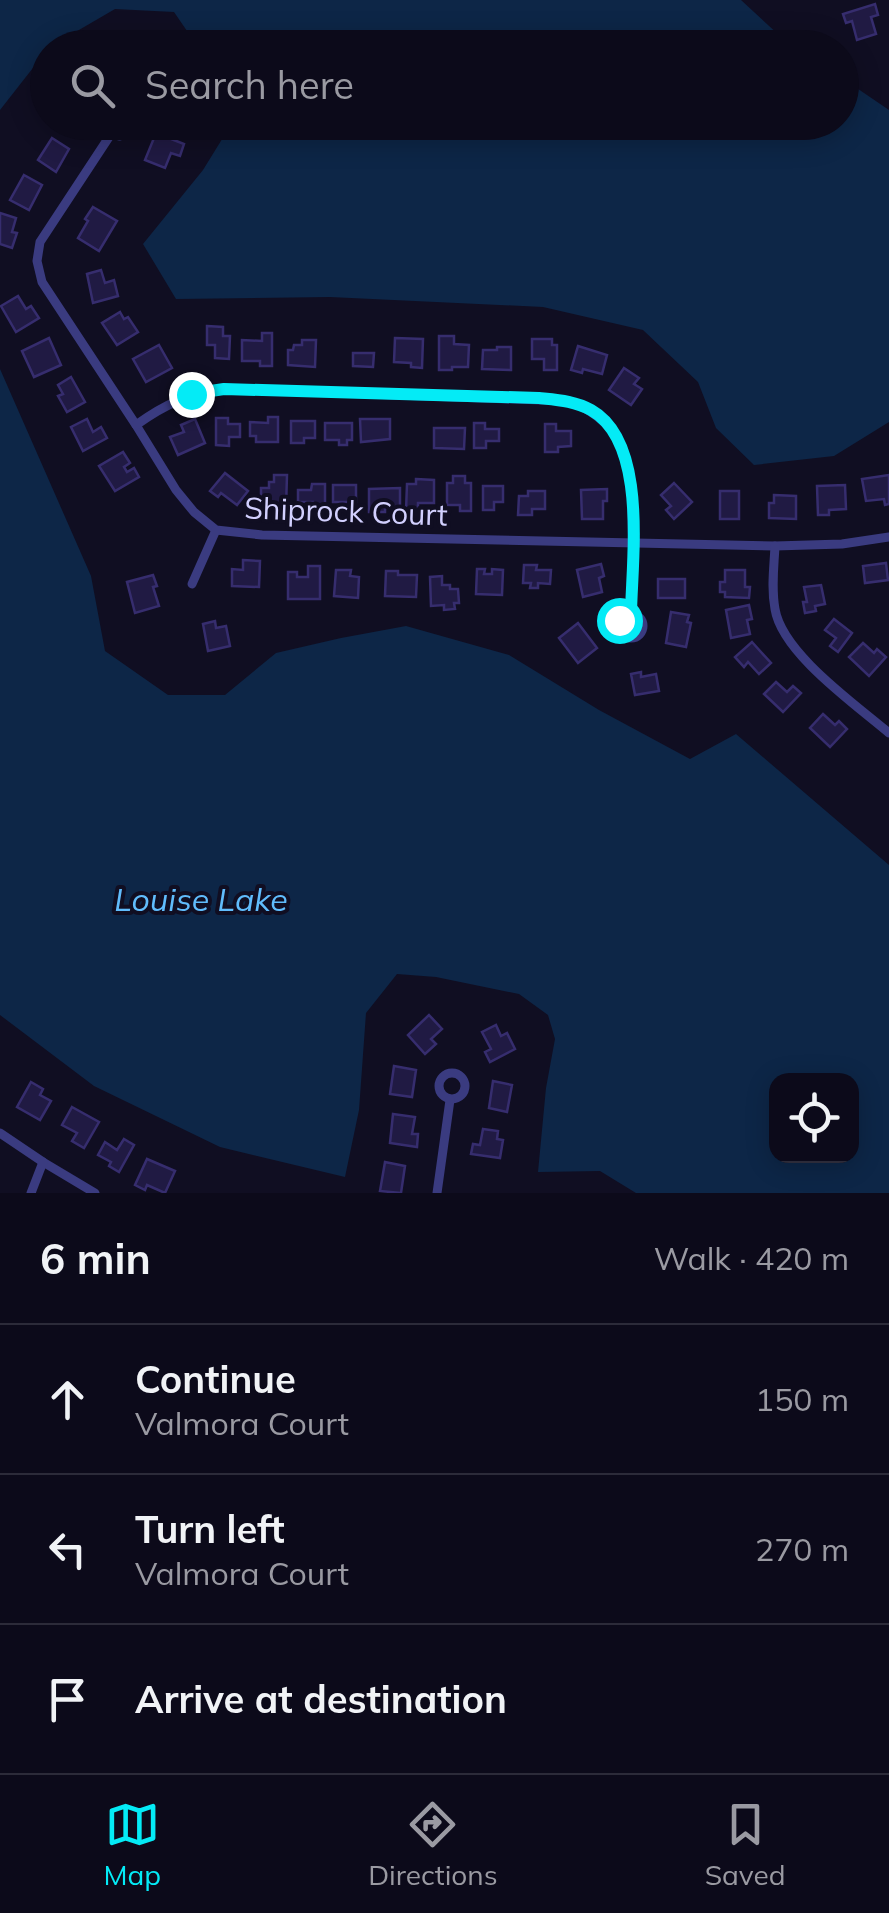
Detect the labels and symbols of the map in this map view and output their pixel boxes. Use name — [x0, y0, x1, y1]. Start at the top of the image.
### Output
route end — [169, 372, 215, 418]
street label: Shiprock Court — [244, 488, 448, 534]
route start — [597, 598, 643, 644]
water label: Louise Lake — [114, 879, 288, 919]

